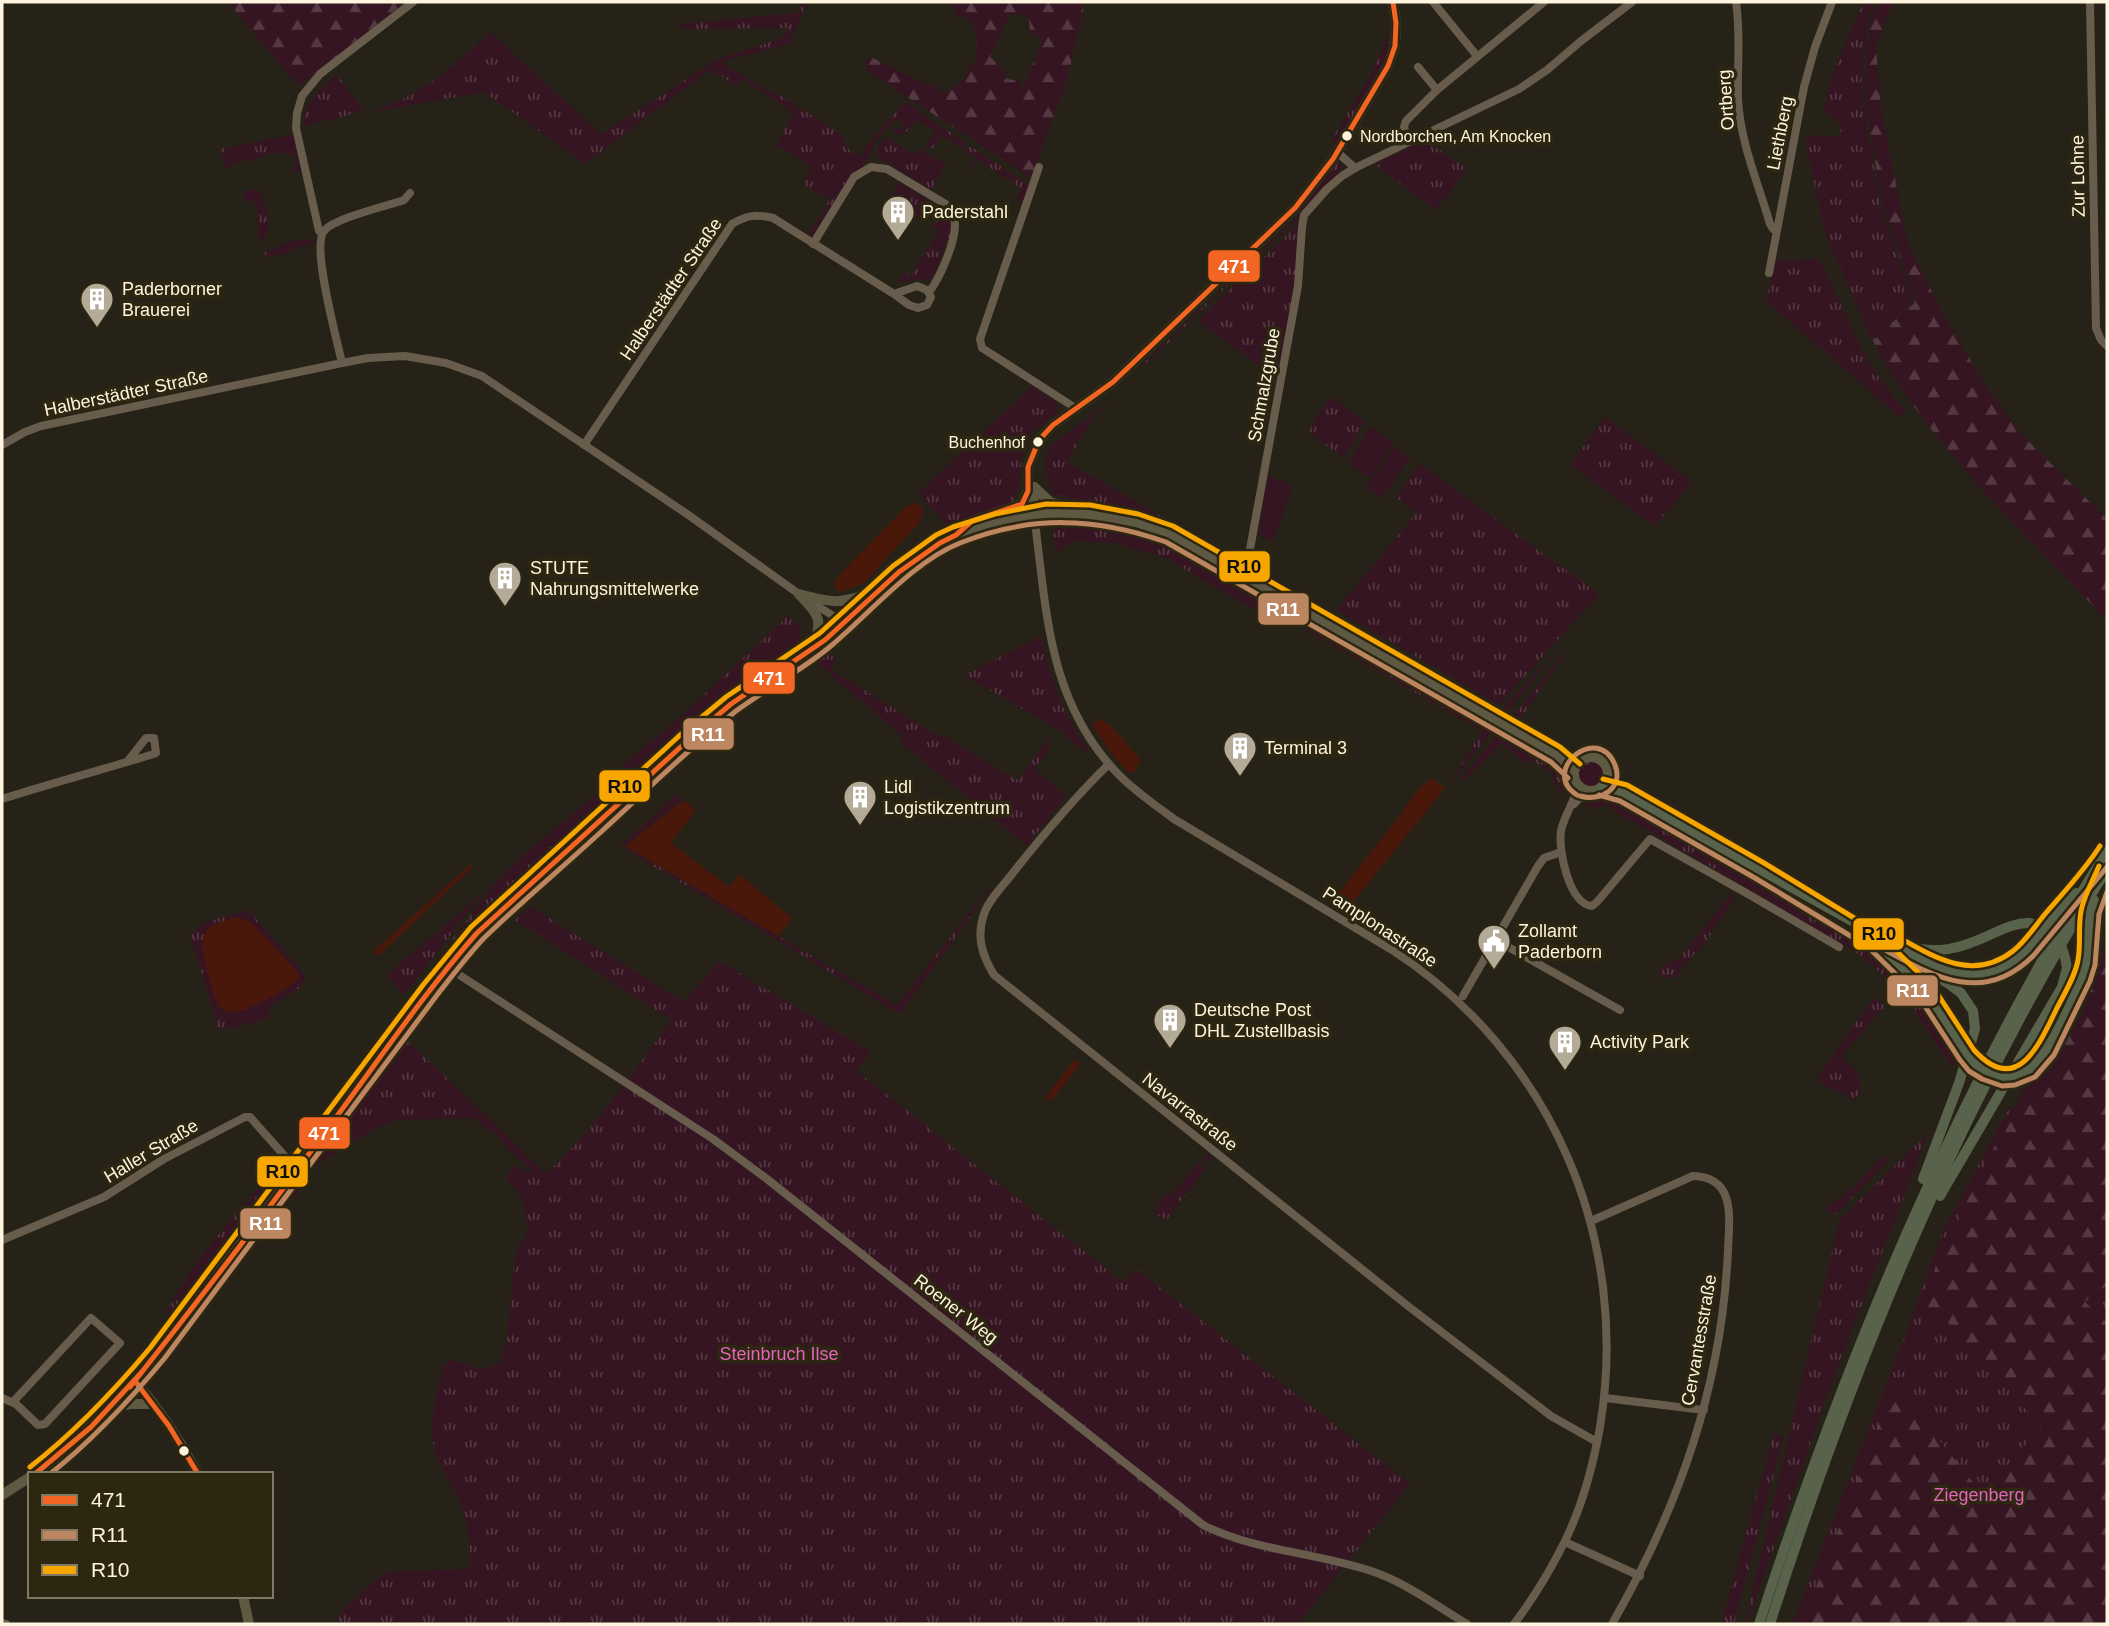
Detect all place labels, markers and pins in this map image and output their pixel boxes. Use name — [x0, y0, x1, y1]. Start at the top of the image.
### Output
place label: Nordborchen, Am Knocken — [1360, 128, 1551, 145]
marker: Nordborchen, Am Knocken — [1340, 129, 1354, 143]
building icon: Paderstahl — [879, 193, 917, 242]
place label: Paderstahl — [922, 202, 1008, 222]
place label: Paderborner Brauerei — [122, 279, 222, 320]
building icon: Paderborner Brauerei — [78, 280, 116, 329]
place label: Buchenhof — [948, 434, 1026, 451]
marker: Buchenhof — [1031, 435, 1045, 449]
place label: STUTE Nahrungsmittelwerke — [530, 558, 699, 599]
building icon: STUTE Nahrungsmittelwerke — [486, 559, 524, 608]
building icon: Terminal 3 — [1221, 729, 1259, 778]
place label: Terminal 3 — [1264, 738, 1347, 758]
place label: Lidl Logistikzentrum — [884, 777, 1010, 818]
building icon: Lidl Logistikzentrum — [841, 778, 879, 827]
place label: Zollamt Paderborn — [1518, 921, 1602, 962]
public building icon: Zollamt Paderborn — [1475, 922, 1513, 971]
place label: Deutsche Post DHL Zustellbasis — [1194, 1000, 1329, 1041]
building icon: Deutsche Post DHL Zustellbasis — [1151, 1001, 1189, 1050]
building icon: Activity Park — [1546, 1023, 1584, 1072]
place label: Activity Park — [1590, 1032, 1690, 1052]
unlabelled marker — [177, 1444, 191, 1458]

